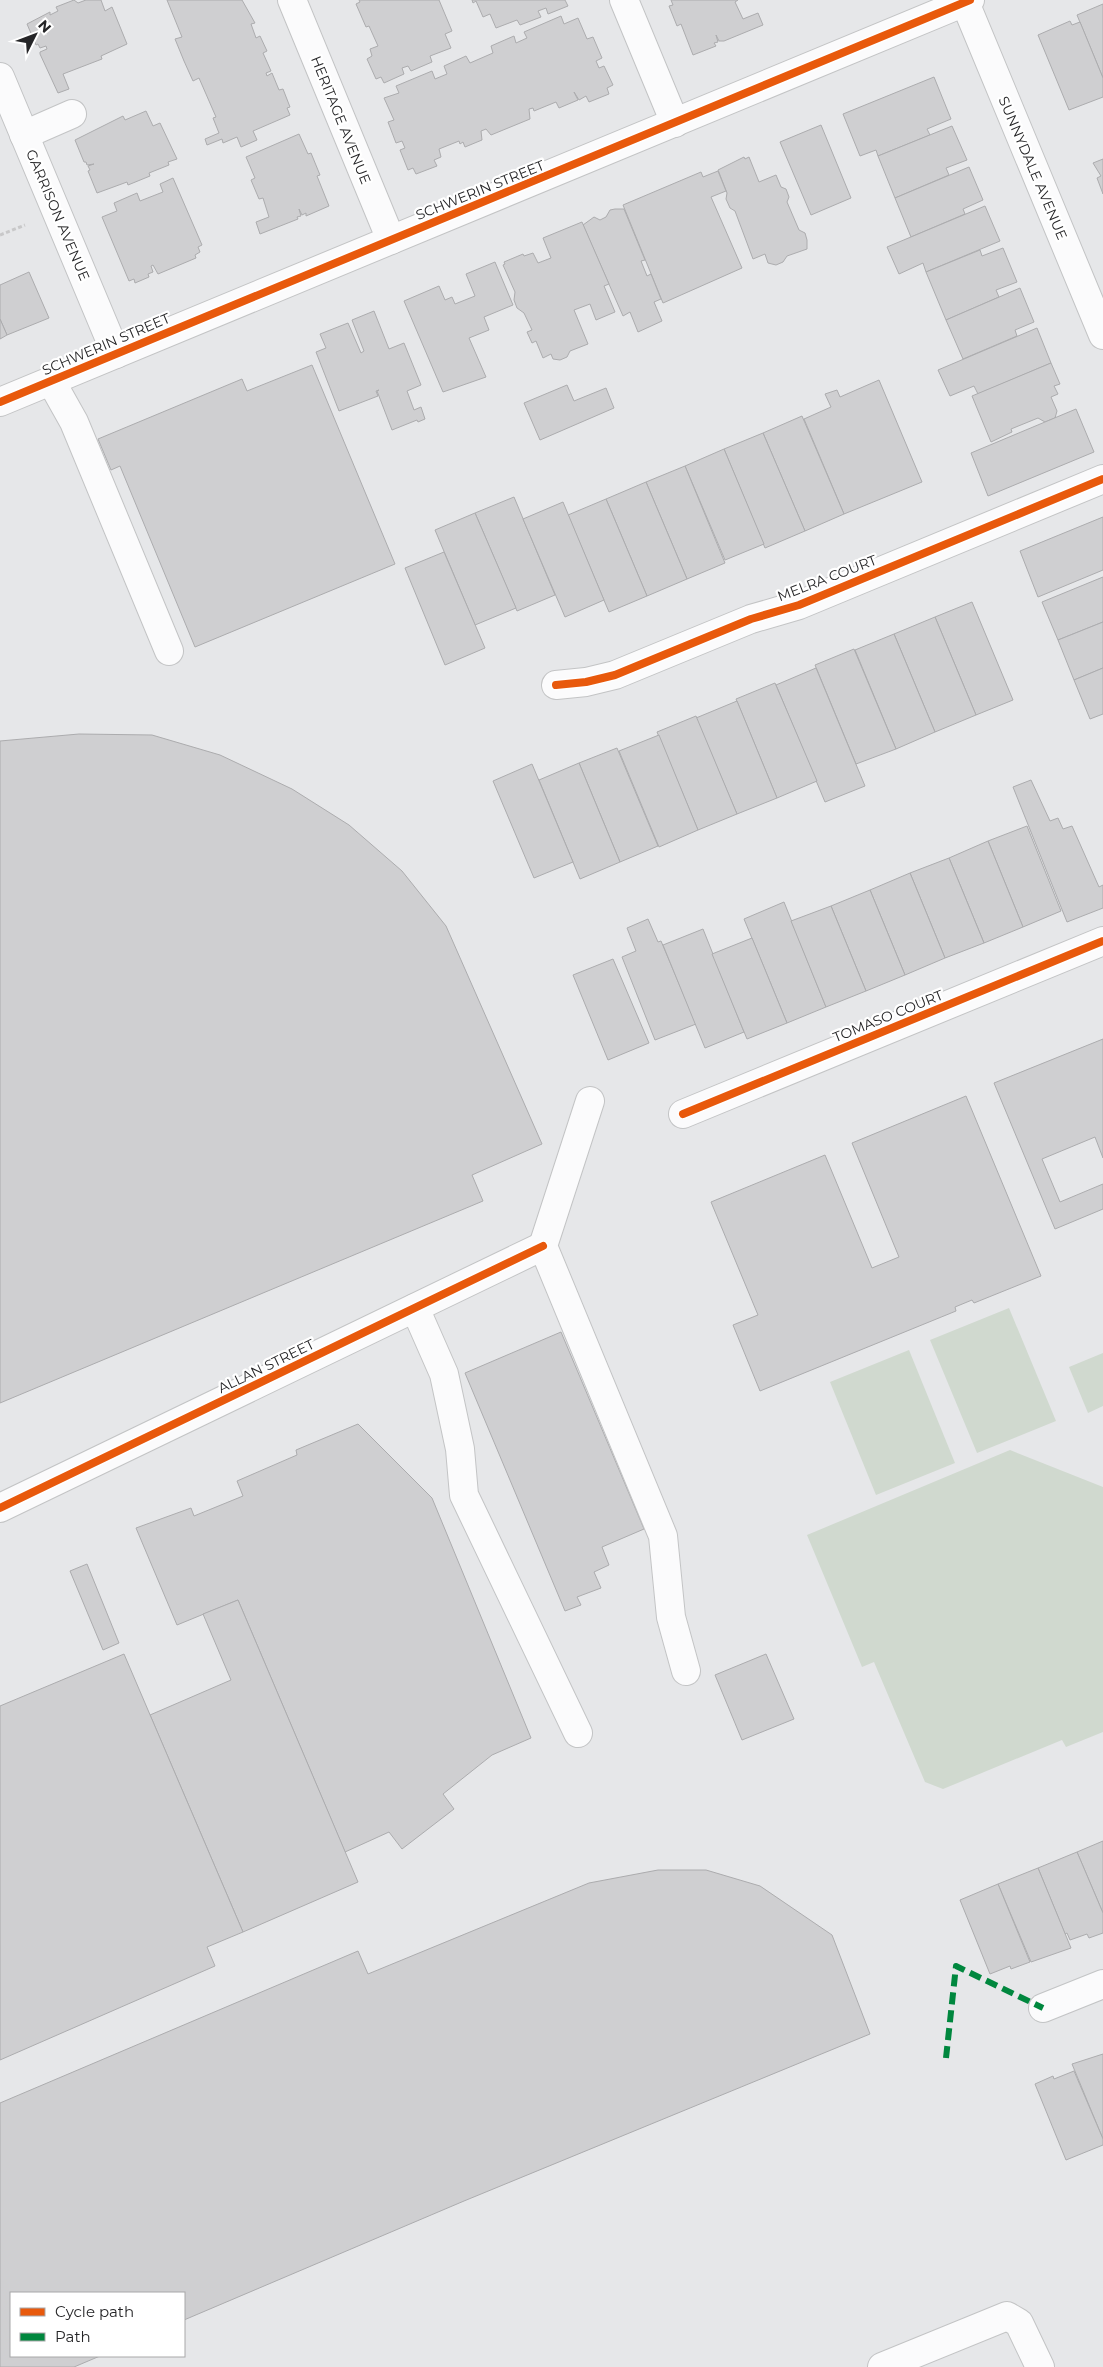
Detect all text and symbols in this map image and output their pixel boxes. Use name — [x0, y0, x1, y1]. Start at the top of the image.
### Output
north arrow — [10, 10, 60, 60]
text: N — [34, 16, 55, 37]
street label: HERITAGE AVENUE — [307, 53, 375, 187]
street label: SUNNYDALE AVENUE — [995, 94, 1071, 242]
street label: GARRISON AVENUE — [22, 147, 94, 283]
street label: SCHWERIN STREET — [413, 156, 547, 224]
street label: SCHWERIN STREET — [39, 309, 173, 379]
street label: MELRA COURT — [775, 551, 879, 605]
street label: TOMASO COURT — [830, 986, 946, 1046]
street label: ALLAN STREET — [215, 1335, 317, 1397]
legend — [10, 2292, 185, 2357]
text: Cycle path — [55, 2302, 134, 2321]
text: Path — [55, 2327, 91, 2346]

